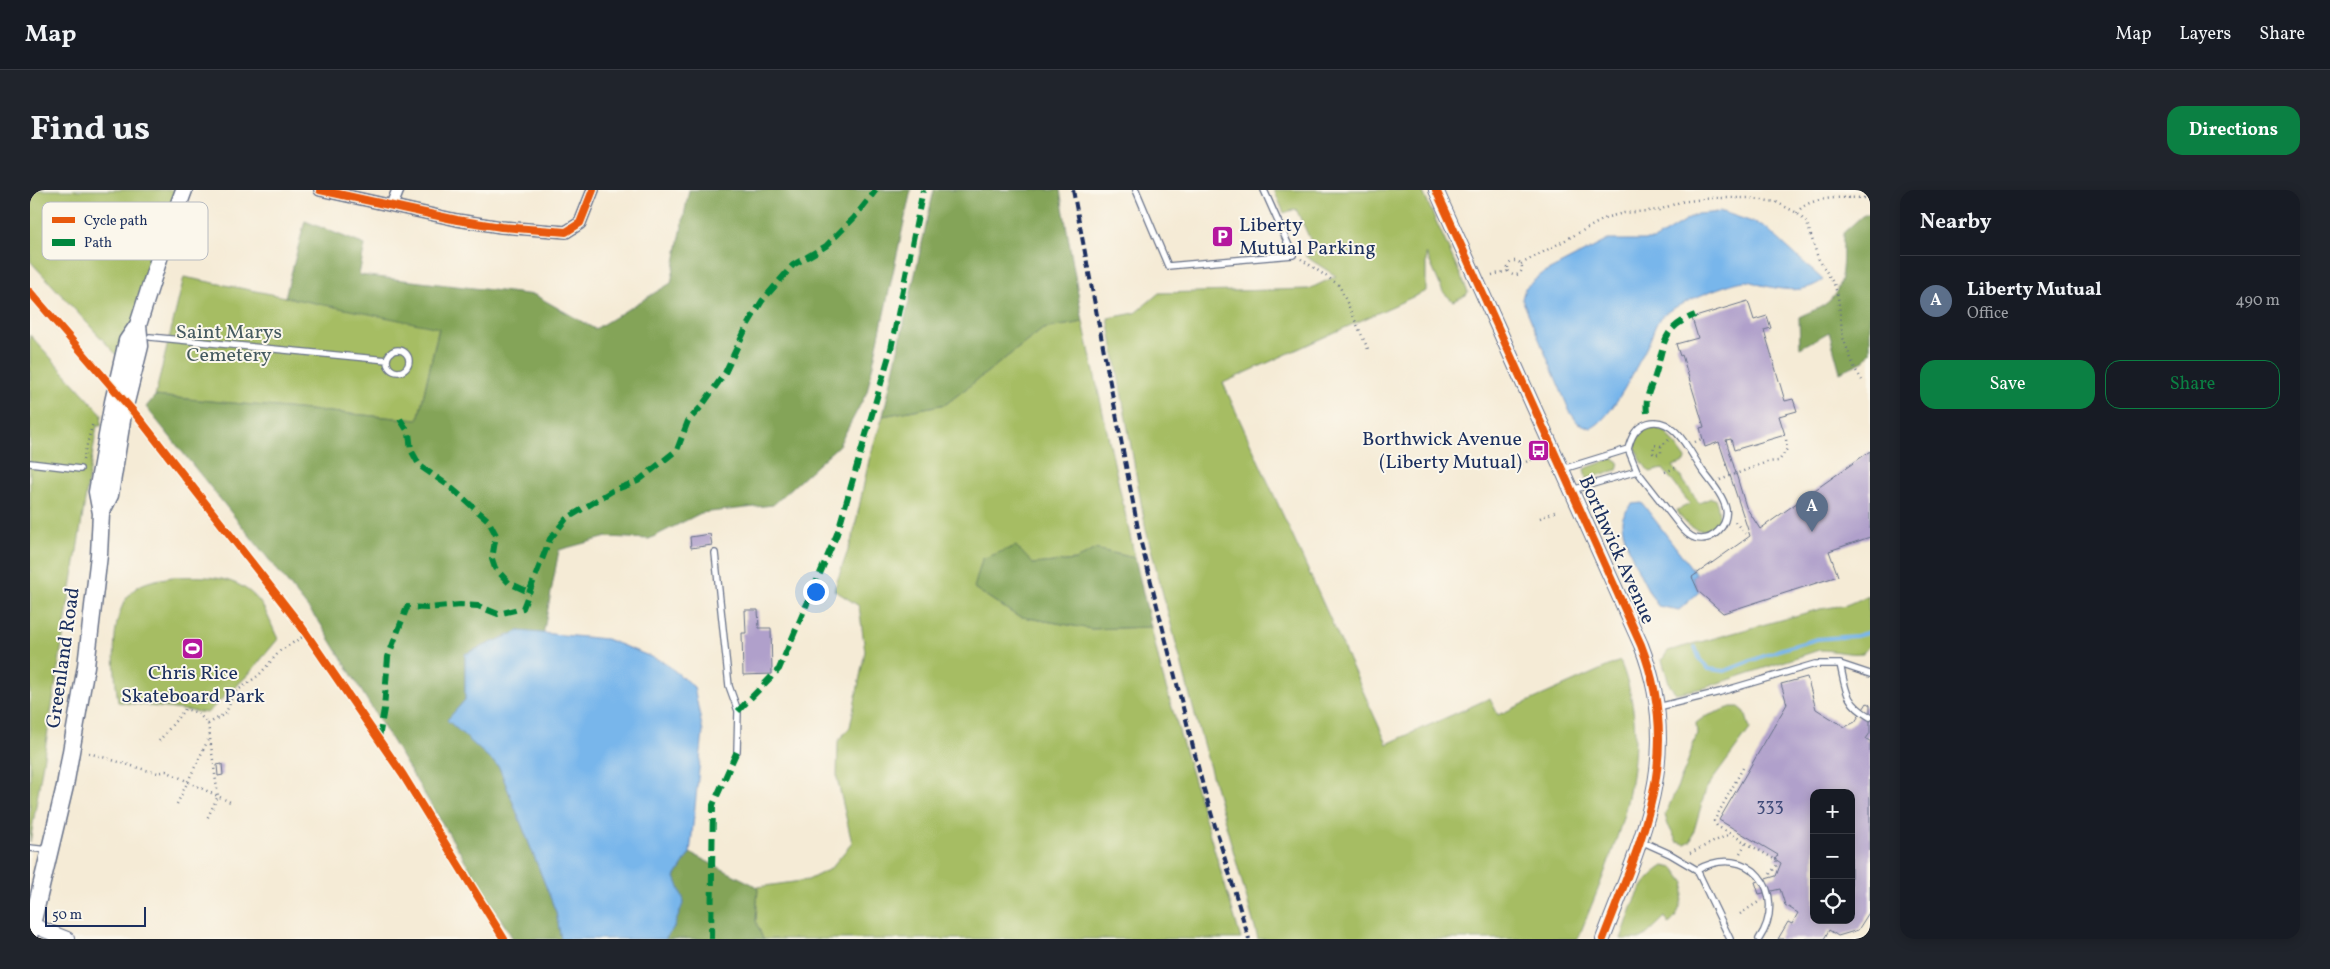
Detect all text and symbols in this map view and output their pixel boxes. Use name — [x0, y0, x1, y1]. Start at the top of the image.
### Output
text: Map — [25, 18, 76, 52]
text: Map — [2115, 22, 2151, 47]
text: Layers — [2179, 22, 2231, 47]
text: Share — [2259, 22, 2305, 47]
text: Find us — [30, 106, 150, 154]
button: Directions — [2167, 106, 2300, 155]
legend — [42, 202, 208, 260]
text: Nearby — [1920, 208, 1991, 237]
text: Cycle path — [84, 212, 148, 231]
place label: Liberty Mutual Parking — [1239, 212, 1376, 263]
parking icon: Liberty Mutual Parking — [1211, 225, 1235, 249]
text: Path — [84, 234, 112, 253]
text: Liberty Mutual — [1967, 277, 2102, 303]
text: A — [1930, 290, 1942, 312]
text: 490 m — [2235, 290, 2280, 312]
text: Office — [1967, 303, 2009, 325]
park label: Saint Marys Cemetery — [176, 319, 282, 370]
button: Save — [1920, 360, 2095, 409]
button: Share — [2105, 360, 2280, 409]
place label: Borthwick Avenue (Liberty Mutual) — [1362, 426, 1522, 477]
bus stop icon: Borthwick Avenue (Liberty Mutual) — [1526, 439, 1550, 463]
street label: Borthwick Avenue — [1571, 471, 1661, 629]
pin: A — [1796, 491, 1828, 532]
your location — [803, 579, 829, 605]
street label: Greenland Road — [40, 586, 88, 730]
sports icon: Chris Rice Skateboard Park — [181, 636, 205, 660]
place label: Chris Rice Skateboard Park — [121, 660, 265, 711]
map controls — [1810, 789, 1855, 924]
button: + — [1810, 789, 1855, 834]
house number: 333 — [1756, 794, 1784, 819]
button: − — [1810, 834, 1855, 879]
button: locate — [1810, 879, 1855, 924]
scale bar — [45, 904, 146, 927]
text: 50 m — [52, 906, 82, 925]

